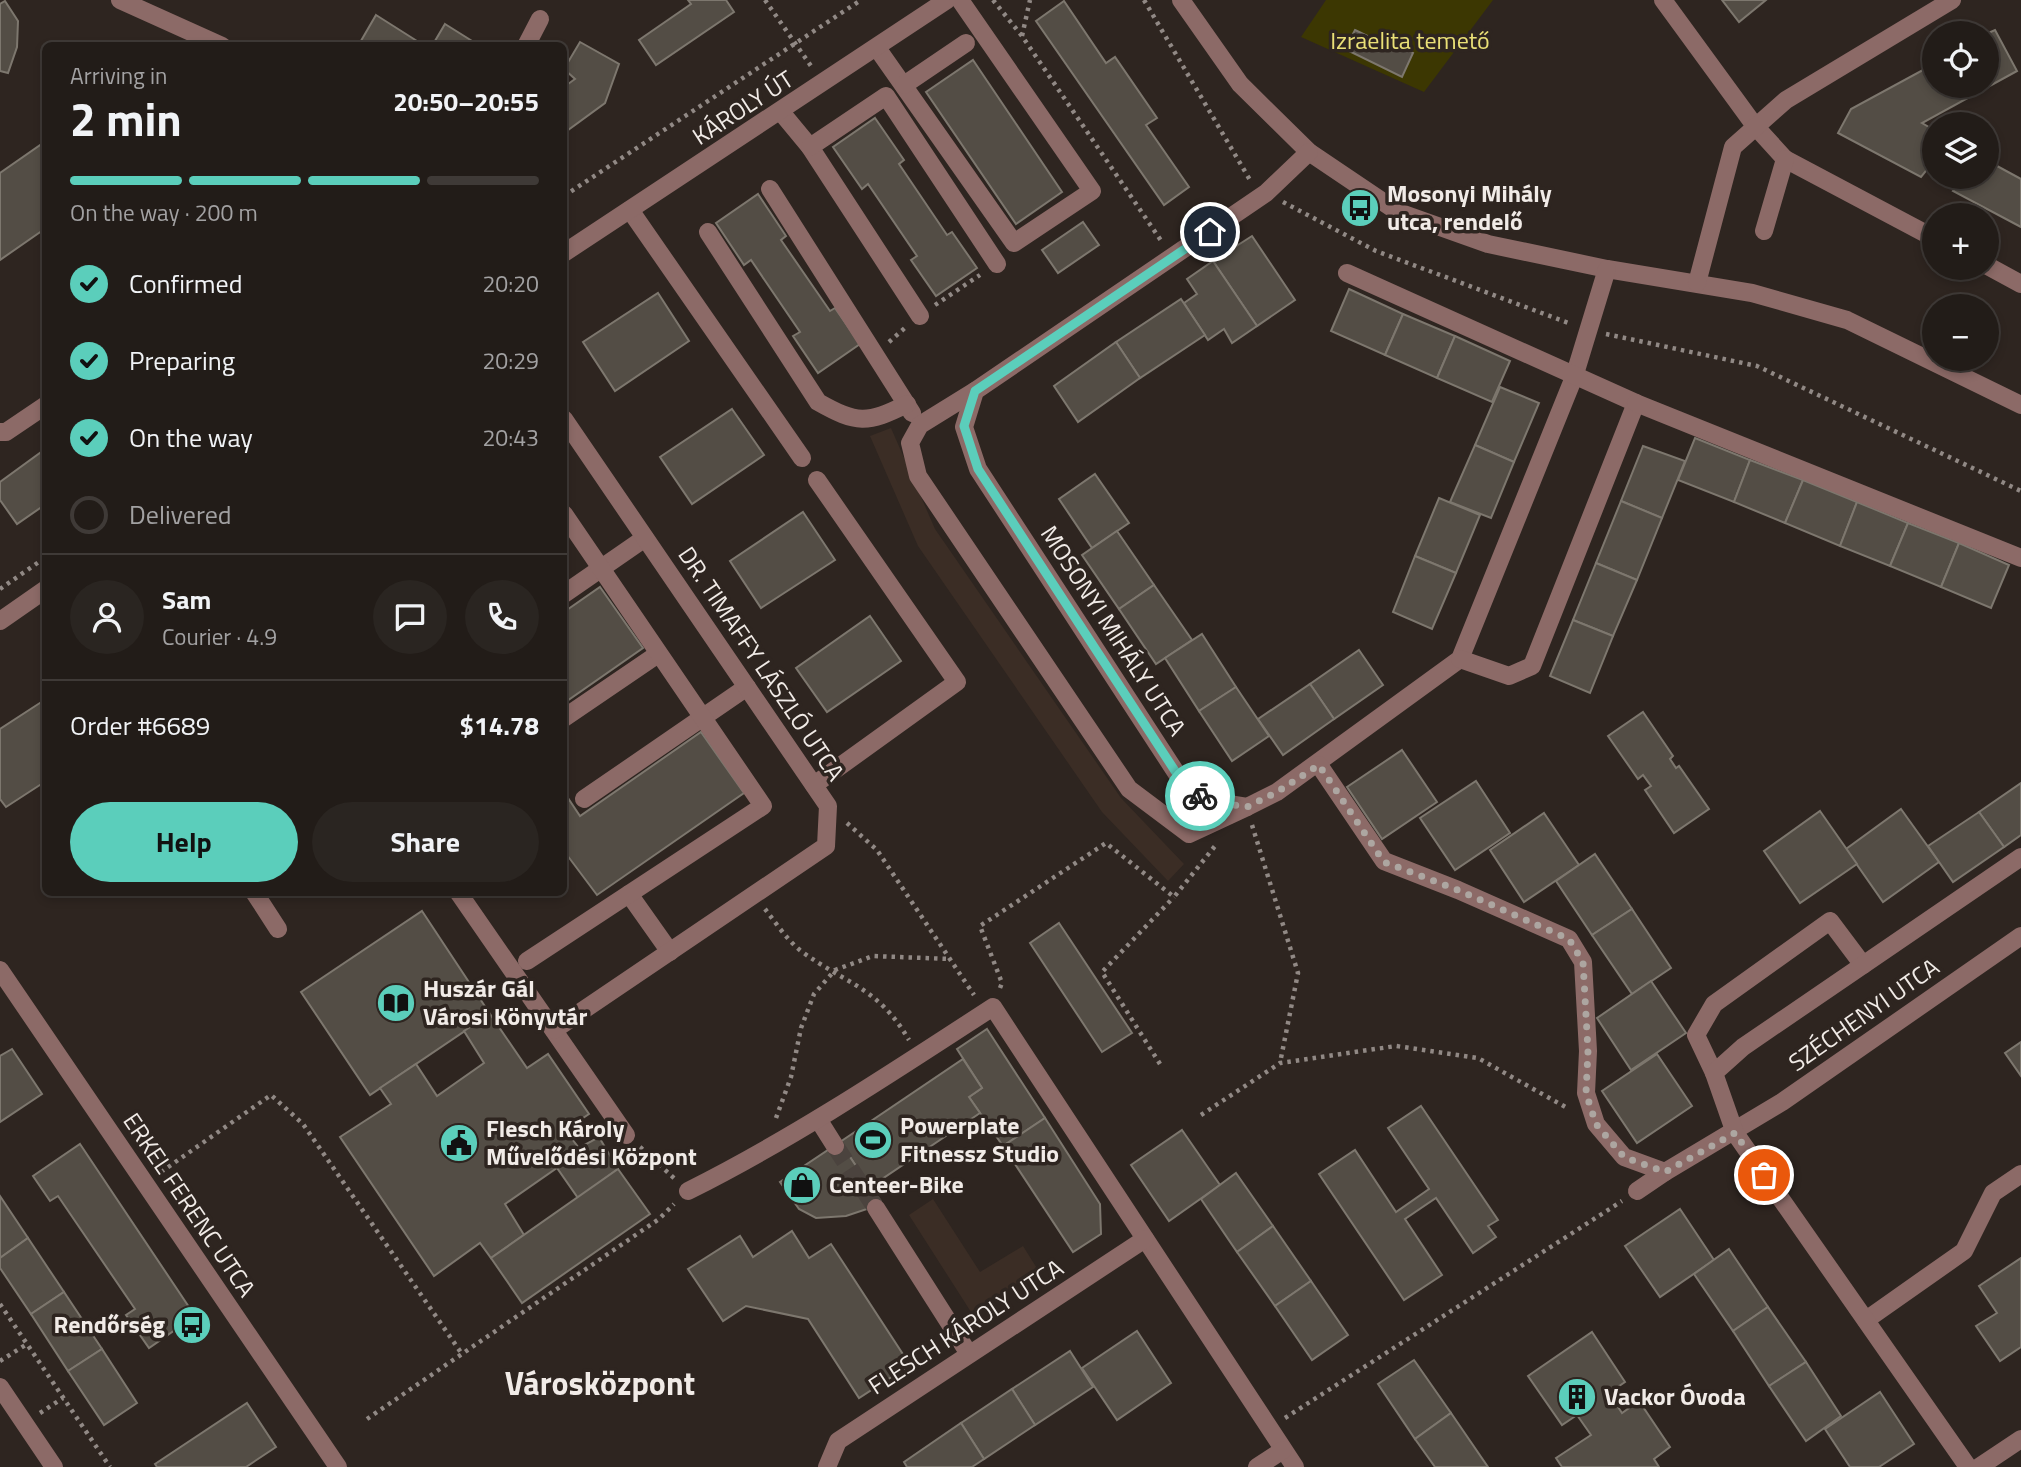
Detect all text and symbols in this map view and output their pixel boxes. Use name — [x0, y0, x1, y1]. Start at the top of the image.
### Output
map controls — [1922, 21, 1999, 371]
button: locate — [1922, 21, 1999, 98]
park label: Izraelita temető — [1330, 22, 1490, 58]
text: Arriving in — [70, 58, 167, 93]
street label: KÁROLY ÚT — [685, 61, 800, 153]
text: 20:50–20:55 — [393, 82, 539, 121]
text: 2 min — [70, 84, 182, 154]
button: layers — [1922, 112, 1999, 189]
place label: Mosonyi Mihály utca, rendelő — [1387, 175, 1552, 239]
bus stop icon: Mosonyi Mihály utca, rendelő — [1339, 187, 1381, 229]
text: On the way · 200 m — [70, 195, 258, 230]
pin — [1180, 202, 1240, 262]
button: + — [1922, 203, 1999, 280]
icon: home — [1191, 213, 1229, 251]
text: Confirmed — [129, 264, 243, 303]
icon: check — [70, 265, 108, 303]
text: 20:20 — [482, 266, 539, 301]
button: − — [1922, 294, 1999, 371]
text: Preparing — [129, 341, 235, 380]
icon: check — [70, 342, 108, 380]
text: 20:29 — [482, 343, 539, 378]
text: On the way — [129, 418, 253, 457]
icon: check — [70, 419, 108, 457]
text: 20:43 — [482, 420, 539, 455]
text: Delivered — [129, 495, 232, 534]
street label: MOSONYI MIHÁLY UTCA — [1032, 518, 1195, 743]
street label: DR. TIMAFFY LÁSZLÓ UTCA — [670, 539, 854, 788]
button: person — [70, 580, 144, 654]
text: Sam — [162, 580, 211, 619]
button: chat — [373, 580, 447, 654]
button: phone — [465, 580, 539, 654]
text: Courier · 4.9 — [162, 619, 277, 654]
text: Order #6689 — [70, 706, 210, 745]
text: $14.78 — [460, 706, 539, 745]
courier — [1165, 761, 1235, 831]
icon: bike — [1181, 777, 1219, 815]
button: Help — [70, 802, 298, 882]
button: Share — [312, 802, 539, 882]
street label: SZÉCHENYI UTCA — [1781, 949, 1946, 1080]
place label: Huszár Gál Városi Könyvtár — [423, 970, 587, 1034]
library icon: Huszár Gál Városi Könyvtár — [375, 982, 417, 1024]
street label: ERKEL FERENC UTCA — [115, 1105, 265, 1304]
place label: Powerplate Fitnessz Studio — [900, 1107, 1059, 1171]
place label: Flesch Károly Művelődési Központ — [486, 1110, 697, 1174]
sports icon: Powerplate Fitnessz Studio — [852, 1119, 894, 1161]
public building icon: Flesch Károly Művelődési Központ — [438, 1122, 480, 1164]
pin — [1734, 1145, 1794, 1205]
icon: bag — [1745, 1156, 1783, 1194]
shop icon: Centeer-Bike — [781, 1164, 823, 1206]
place label: Centeer-Bike — [829, 1166, 964, 1202]
street label: FLESCH KÁROLY UTCA — [861, 1249, 1070, 1403]
bus stop icon: Rendőrség — [171, 1304, 213, 1346]
place label: Rendőrség — [54, 1306, 165, 1342]
district label: Városközpont — [505, 1359, 695, 1407]
building icon: Vackor Óvoda — [1556, 1376, 1598, 1418]
place label: Vackor Óvoda — [1604, 1378, 1746, 1414]

